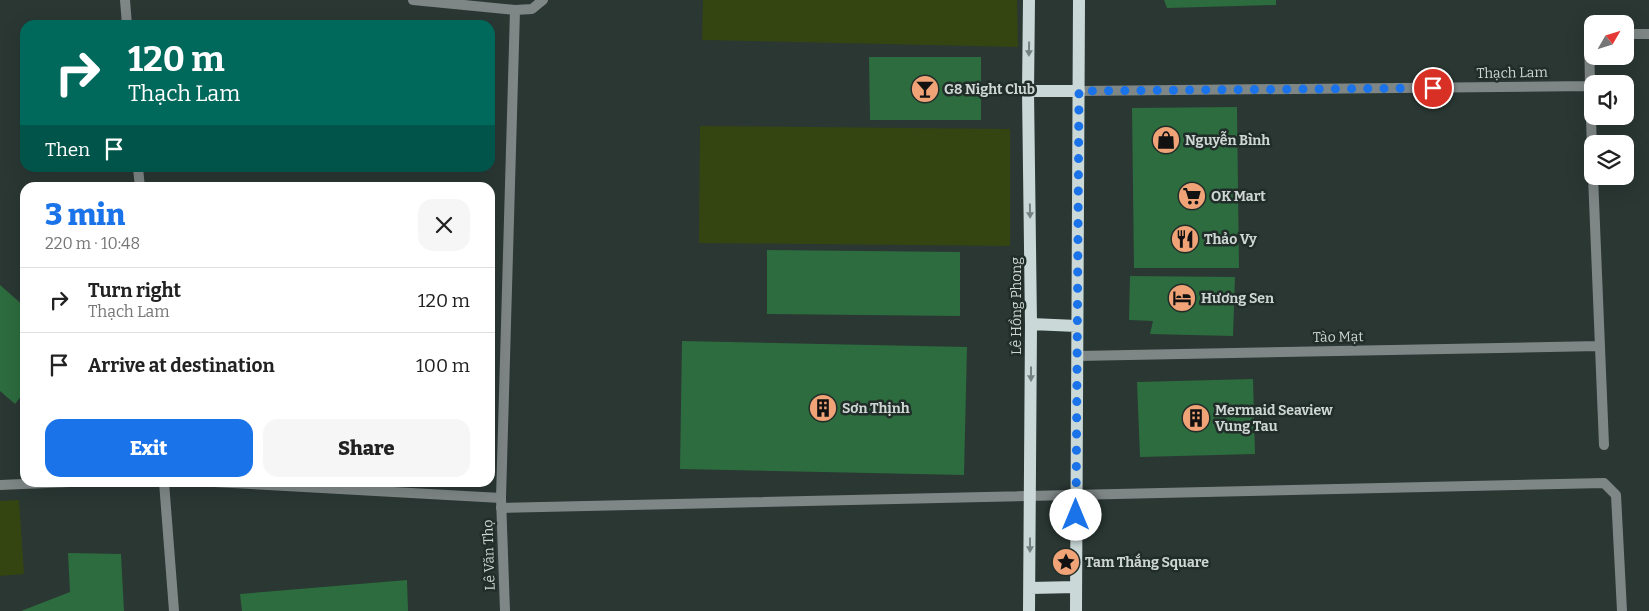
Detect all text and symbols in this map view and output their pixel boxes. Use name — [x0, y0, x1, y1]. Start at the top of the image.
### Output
north arrow — [1584, 15, 1634, 65]
map controls — [1584, 15, 1634, 185]
text: 120 m — [128, 38, 225, 80]
icon: right — [45, 40, 110, 105]
one-way arrow — [1024, 41, 1032, 57]
street label: Thạch Lam — [1476, 64, 1548, 82]
pin — [1412, 67, 1454, 109]
bar icon: G8 Night Club — [910, 74, 940, 104]
icon: arrive — [1419, 74, 1447, 102]
button: sound — [1584, 75, 1634, 125]
text: Thạch Lam — [128, 80, 240, 107]
place label: G8 Night Club — [944, 81, 1035, 98]
shop icon: Nguyễn Bình — [1151, 125, 1181, 155]
place label: Nguyễn Bình — [1185, 130, 1270, 149]
icon: arrive — [100, 135, 128, 163]
button: layers — [1584, 135, 1634, 185]
text: Then — [45, 138, 90, 161]
supermarket icon: OK Mart — [1177, 181, 1207, 211]
place label: OK Mart — [1211, 188, 1266, 205]
text: 3 min — [45, 197, 125, 233]
button: close — [418, 199, 470, 251]
one-way arrow — [1026, 203, 1034, 219]
restaurant icon: Thảo Vy — [1170, 224, 1200, 254]
place label: Thảo Vy — [1204, 231, 1257, 248]
text: 220 m · 10:48 — [45, 234, 140, 253]
street label: Lê Hồng Phong — [1007, 257, 1025, 355]
text: Turn right — [88, 279, 181, 302]
hotel icon: Hương Sen — [1167, 283, 1197, 313]
icon: right — [45, 286, 73, 314]
text: 120 m — [418, 289, 470, 312]
place label: Hương Sen — [1201, 290, 1274, 307]
text: Thạch Lam — [88, 302, 170, 321]
street label: Tào Mạt — [1312, 328, 1364, 346]
icon: arrive — [45, 351, 73, 379]
text: Arrive at destination — [88, 354, 275, 377]
text: 100 m — [416, 354, 470, 377]
one-way arrow — [1027, 366, 1035, 382]
building icon: Sơn Thịnh — [808, 393, 838, 423]
place label: Sơn Thịnh — [842, 400, 910, 417]
place label: Mermaid Seaview Vung Tau — [1215, 402, 1333, 435]
building icon: Mermaid Seaview Vung Tau — [1181, 403, 1211, 433]
button: Exit — [45, 419, 253, 477]
button: Share — [263, 419, 470, 477]
position arrow — [1049, 488, 1101, 540]
street label: Lê Văn Thọ — [479, 519, 499, 591]
one-way arrow — [1026, 537, 1034, 553]
place icon: Tam Thắng Square — [1051, 547, 1081, 577]
place label: Tam Thắng Square — [1085, 553, 1209, 571]

